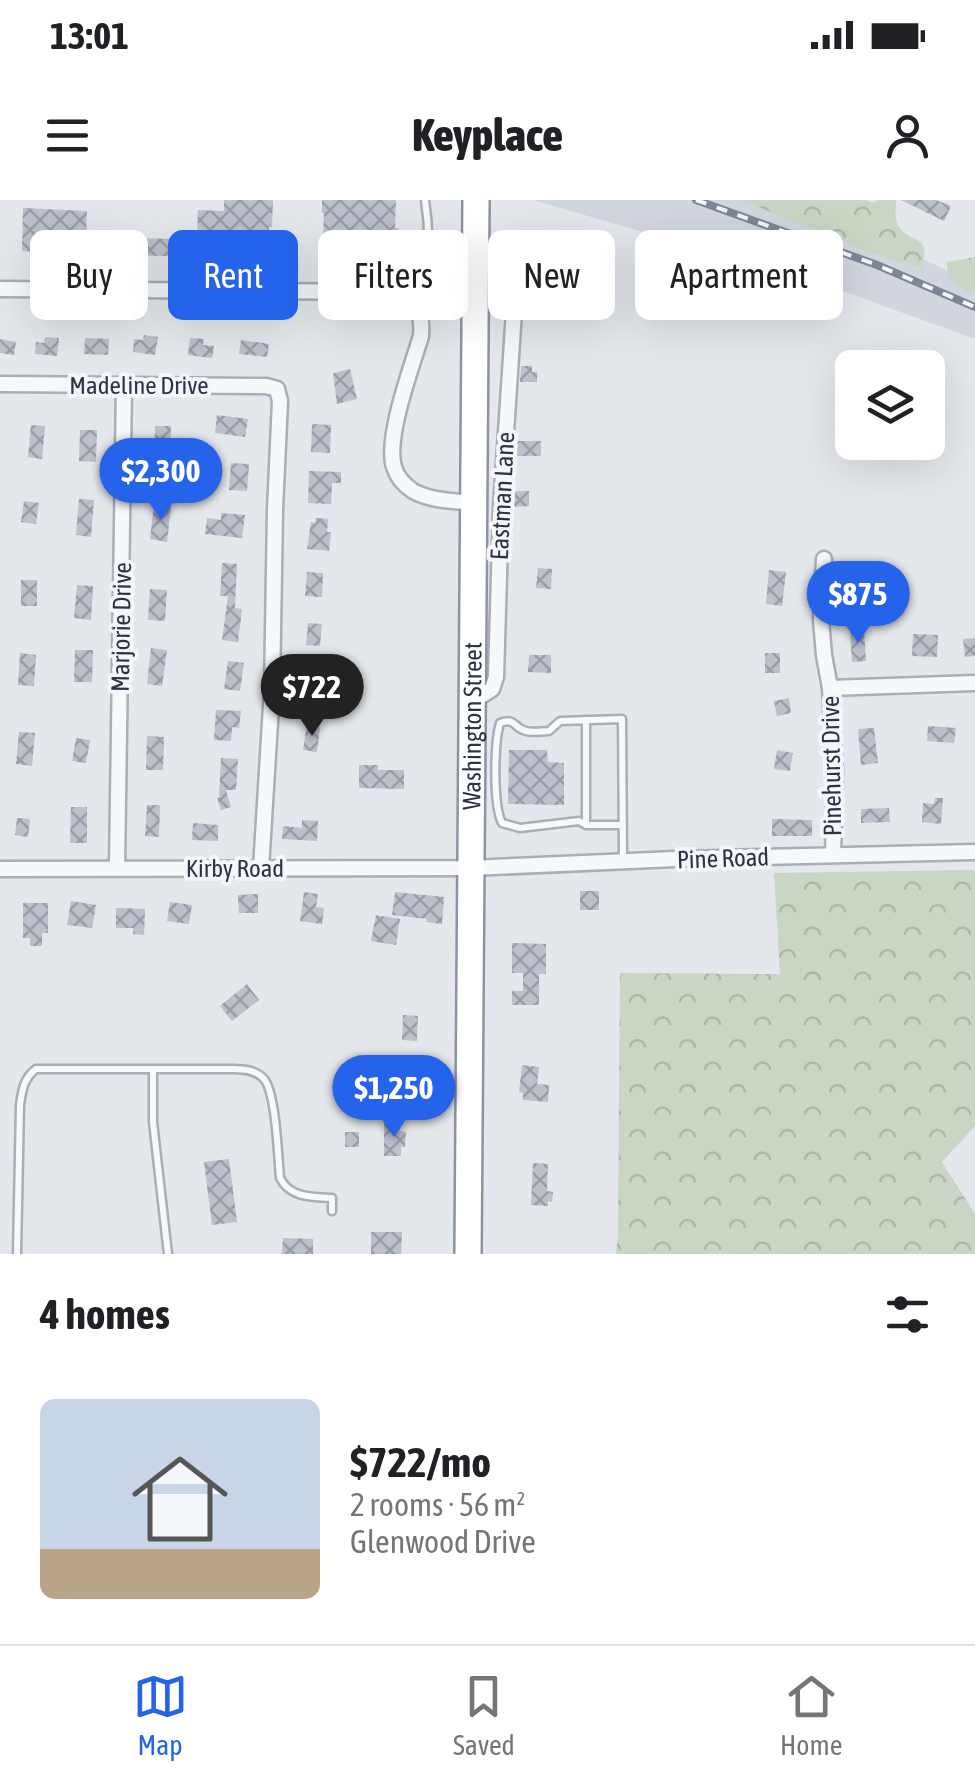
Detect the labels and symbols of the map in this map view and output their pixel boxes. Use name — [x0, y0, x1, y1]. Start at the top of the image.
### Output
street label: Madeline Drive — [69, 371, 209, 399]
street label: Eastman Lane — [485, 431, 519, 561]
pin: $2,300 — [80, 438, 242, 523]
pin: $875 — [799, 561, 917, 646]
street label: Marjorie Drive — [106, 562, 136, 692]
street label: Washington Street — [457, 642, 487, 810]
pin: $722 — [253, 654, 371, 739]
street label: Pinehurst Drive — [816, 696, 846, 836]
street label: Pine Road — [676, 842, 770, 874]
street label: Kirby Road — [186, 854, 284, 882]
pin: $1,250 — [313, 1055, 475, 1140]

